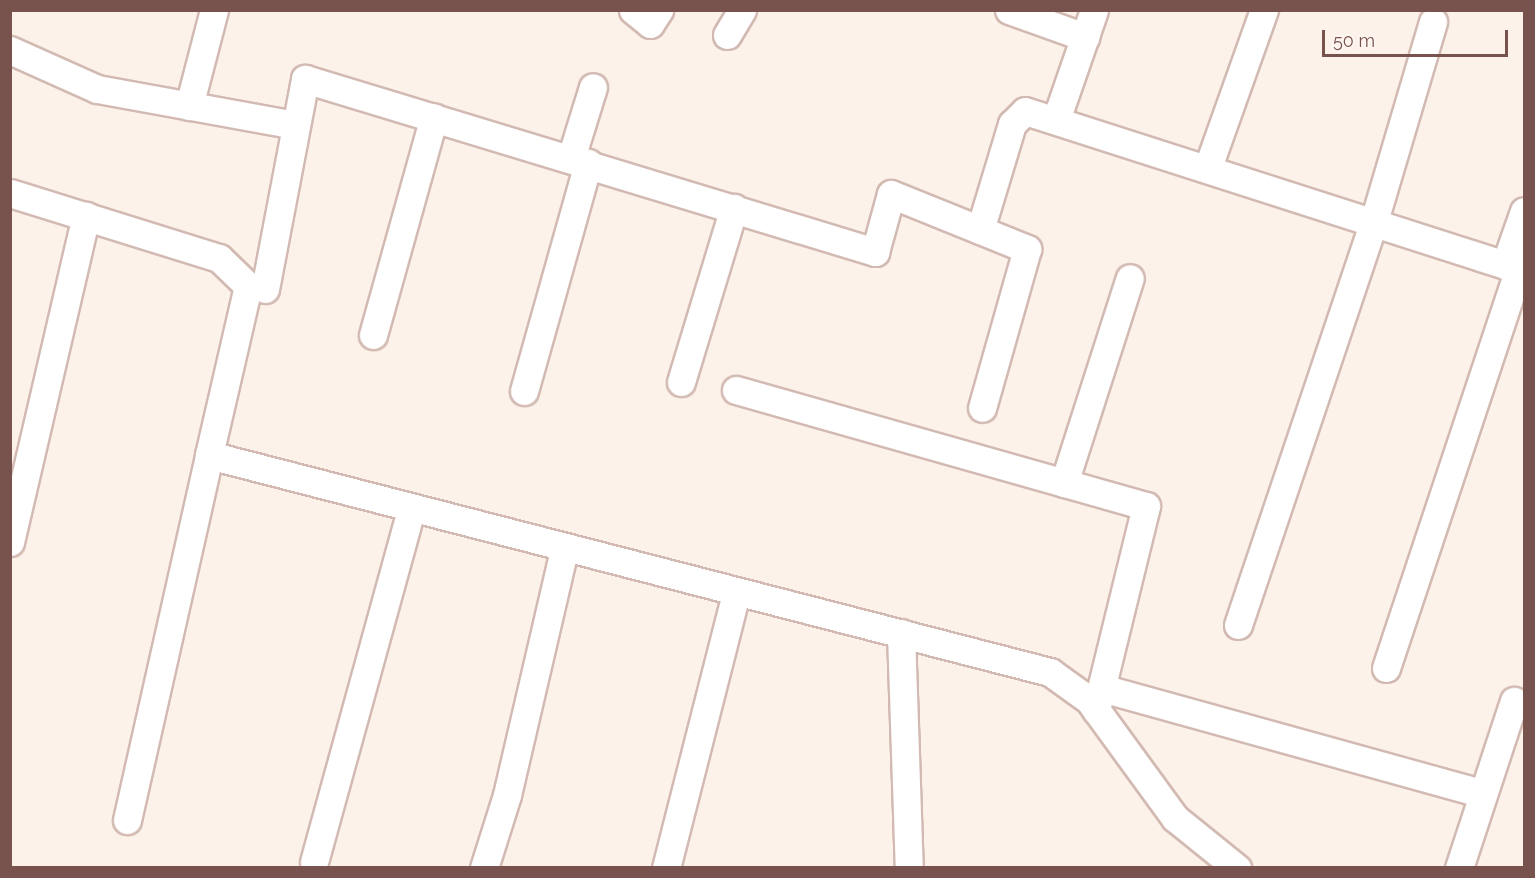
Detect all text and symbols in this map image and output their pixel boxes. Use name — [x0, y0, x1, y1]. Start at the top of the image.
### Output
scale bar — [1325, 18, 1511, 56]
text: 50 m — [1333, 30, 1375, 51]

